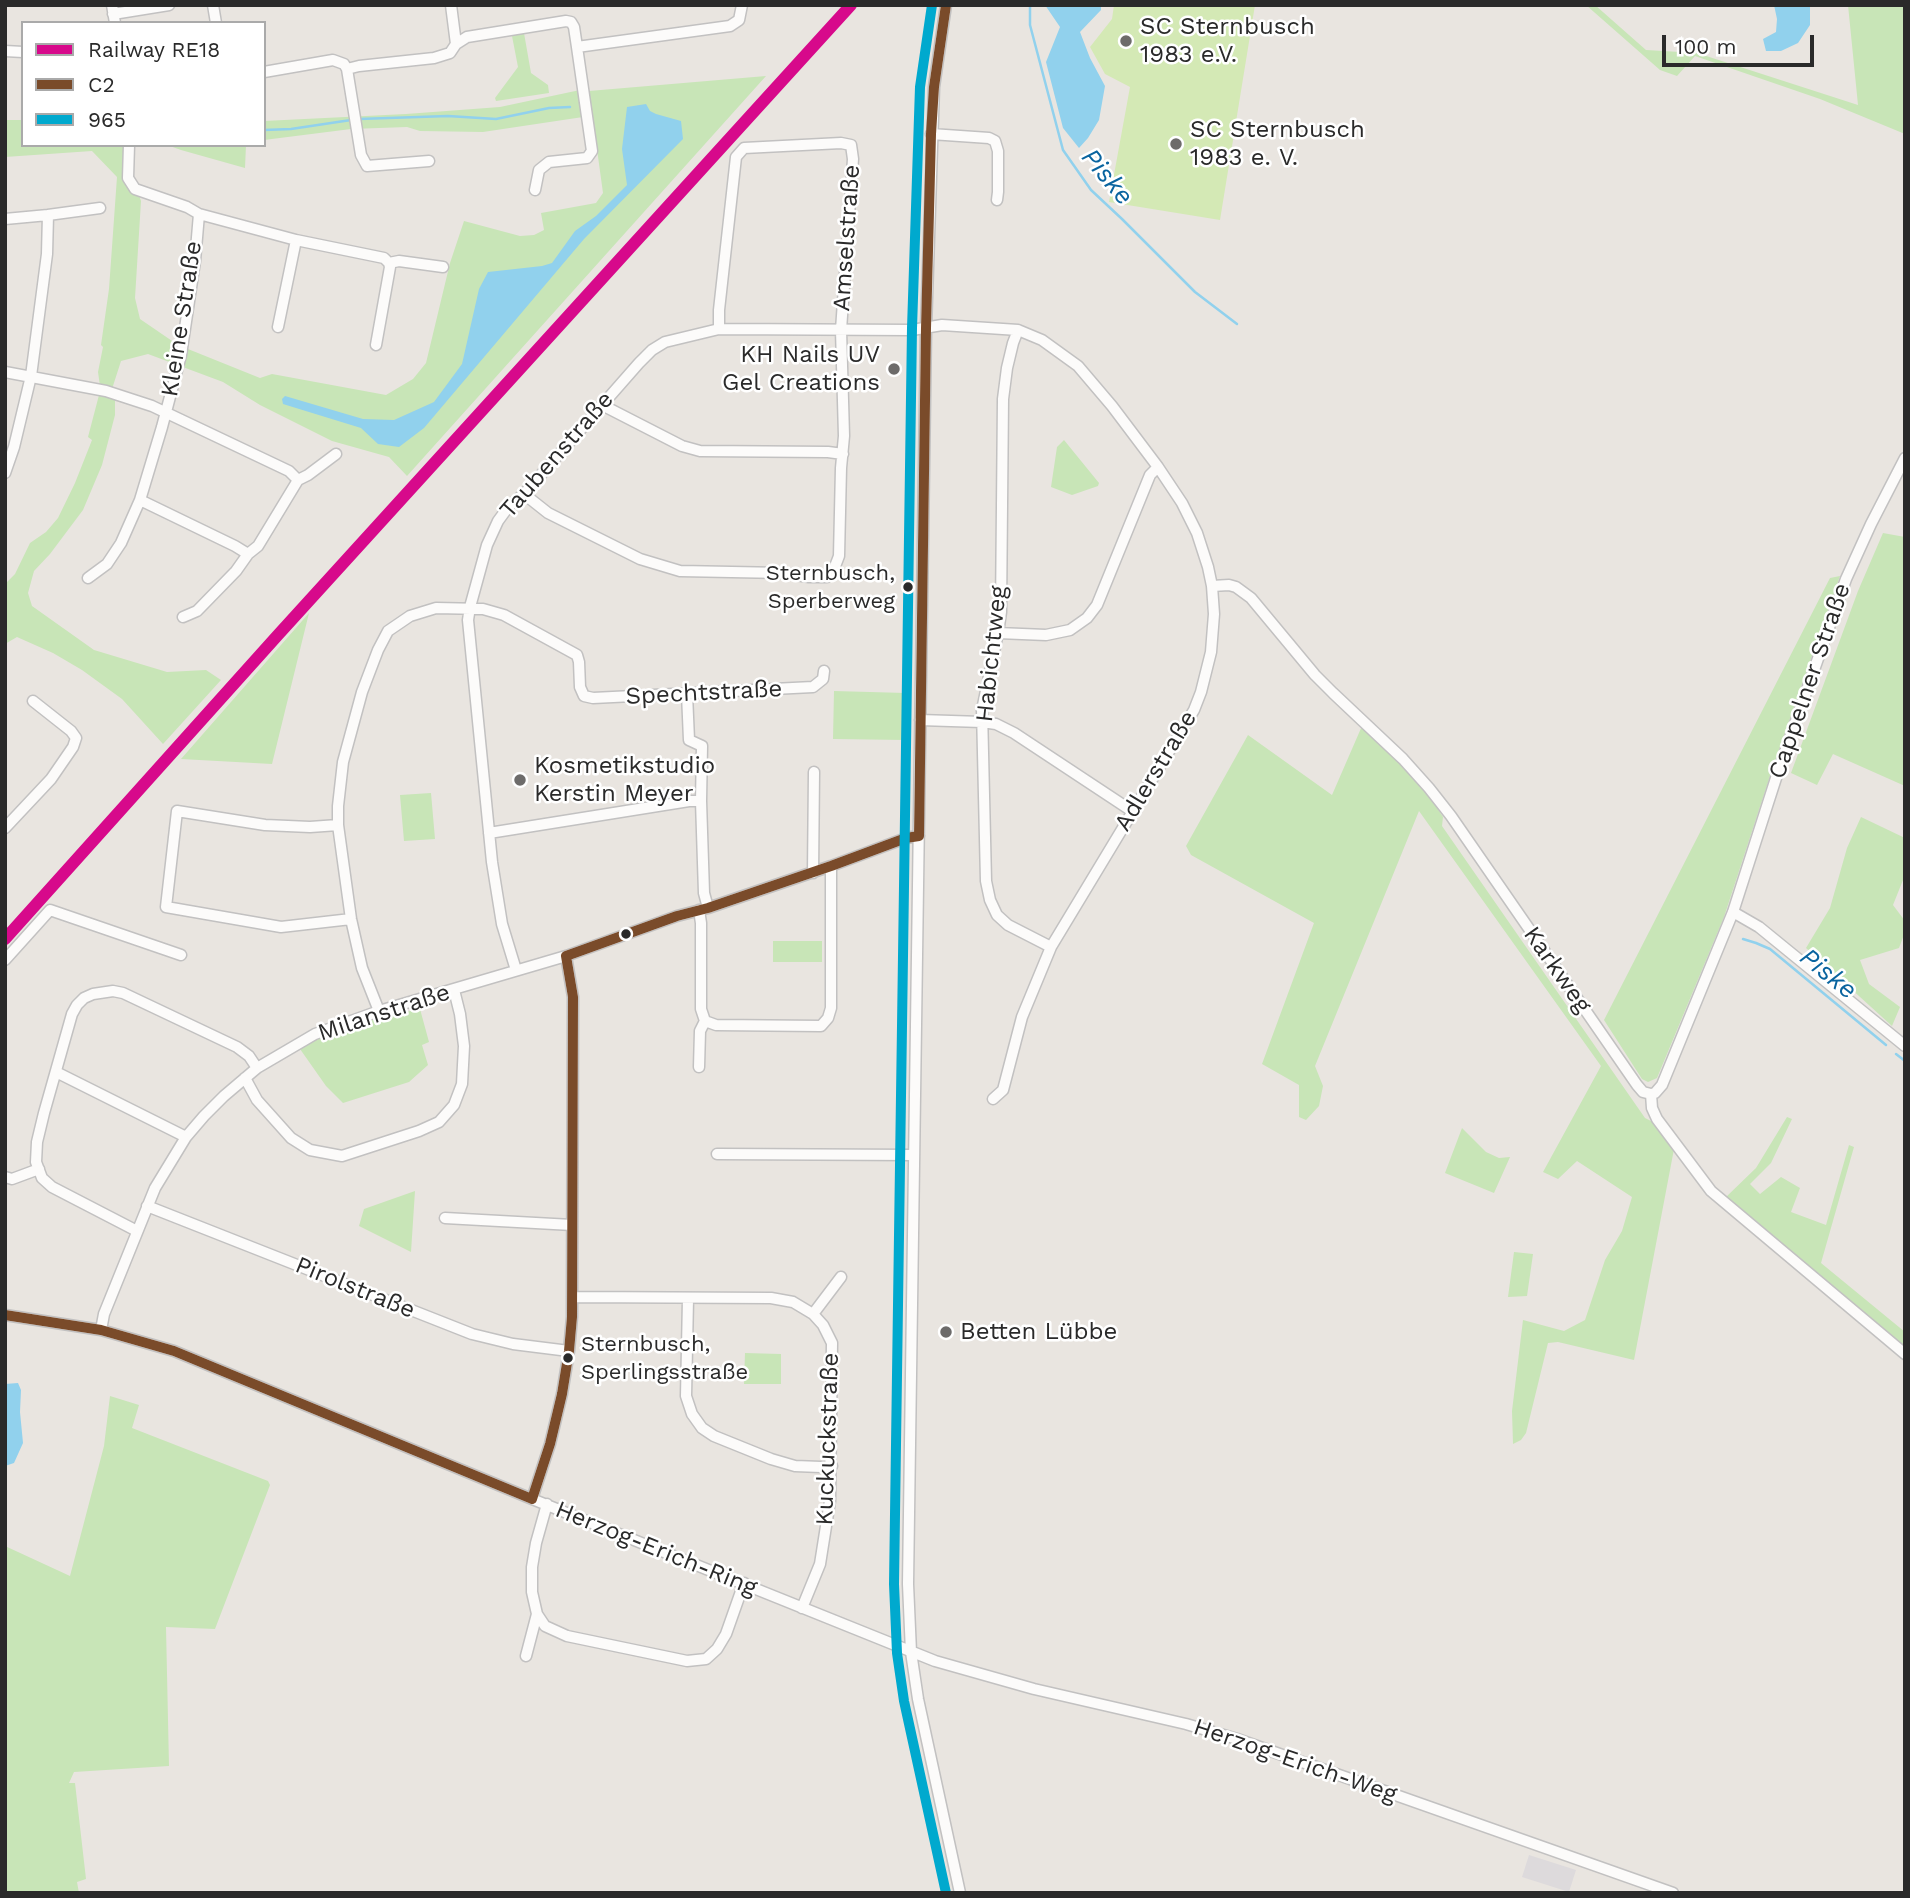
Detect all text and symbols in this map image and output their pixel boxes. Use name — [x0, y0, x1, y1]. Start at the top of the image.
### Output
place label: SC Sternbusch 1983 e.V. — [1140, 13, 1315, 69]
legend — [21, 21, 266, 147]
scale bar — [1665, 21, 1817, 65]
marker: SC Sternbusch 1983 e.V. — [1118, 33, 1134, 49]
text: 100 m — [1675, 34, 1737, 59]
text: Railway RE18 — [88, 37, 220, 62]
text: C2 — [88, 72, 115, 97]
text: 965 — [88, 107, 126, 132]
place label: SC Sternbusch 1983 e. V. — [1190, 116, 1365, 172]
marker: SC Sternbusch 1983 e. V. — [1168, 136, 1184, 152]
water label: Piske — [1074, 142, 1140, 212]
street label: Amselstraße — [828, 164, 866, 312]
street label: Kleine Straße — [155, 239, 209, 399]
place label: KH Nails UV Gel Creations — [722, 341, 880, 397]
marker: KH Nails UV Gel Creations — [886, 361, 902, 377]
street label: Taubenstraße — [494, 386, 620, 524]
place label: Sternbusch, Sperberweg — [766, 561, 895, 612]
street label: Cappelner Straße — [1763, 579, 1857, 783]
marker: Sternbusch, Sperberweg — [901, 580, 915, 594]
street label: Habichtweg — [971, 584, 1013, 724]
street label: Spechtstraße — [625, 675, 783, 711]
street label: Adlerstraße — [1109, 705, 1203, 837]
place label: Kosmetikstudio Kerstin Meyer — [534, 752, 715, 808]
marker: Kosmetikstudio Kerstin Meyer — [512, 772, 528, 788]
street label: Karkweg — [1517, 921, 1597, 1019]
unlabelled marker — [619, 927, 633, 941]
water label: Piske — [1793, 942, 1863, 1006]
street label: Milanstraße — [314, 978, 454, 1048]
street label: Pirolstraße — [291, 1251, 419, 1325]
place label: Betten Lübbe — [960, 1318, 1117, 1346]
marker: Betten Lübbe — [938, 1324, 954, 1340]
place label: Sternbusch, Sperlingsstraße — [581, 1332, 748, 1384]
marker: Sternbusch, Sperlingsstraße — [561, 1351, 575, 1365]
street label: Kuckuckstraße — [811, 1352, 845, 1526]
street label: Herzog-Erich-Ring — [551, 1495, 761, 1603]
street label: Herzog-Erich-Weg — [1190, 1713, 1400, 1809]

